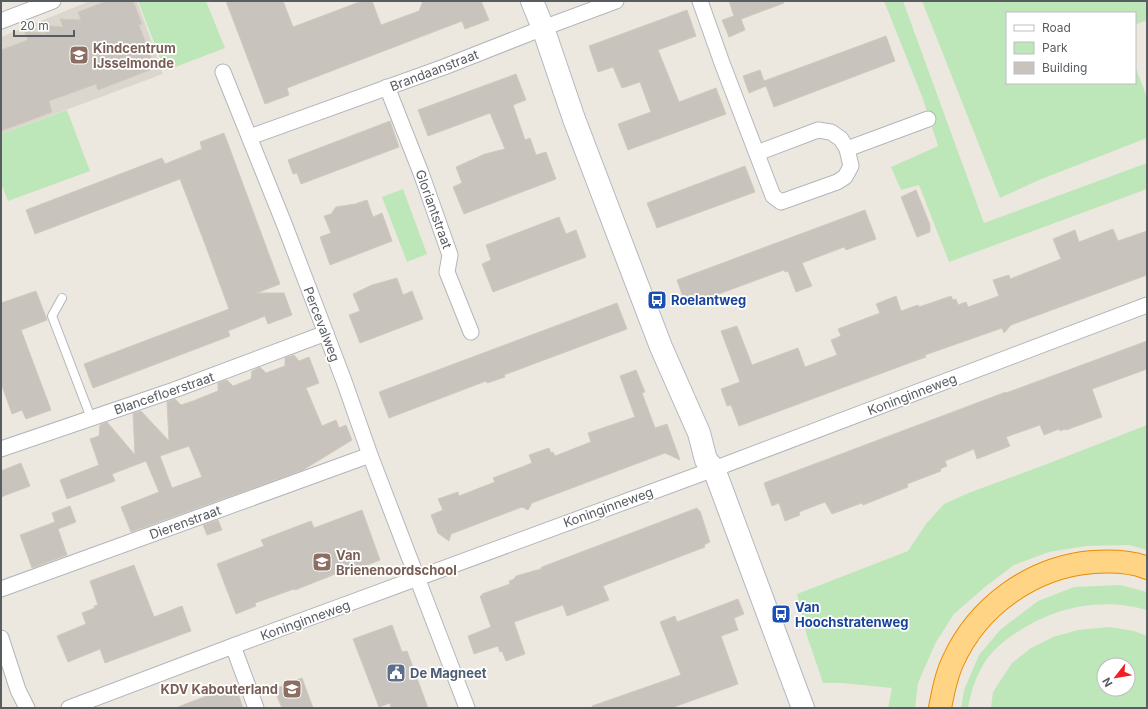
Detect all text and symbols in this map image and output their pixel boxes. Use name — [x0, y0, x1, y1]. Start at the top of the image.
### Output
scale bar — [14, 12, 74, 38]
legend — [1006, 12, 1136, 84]
text: 20 m — [20, 18, 49, 33]
text: Road — [1042, 20, 1071, 35]
place label: Kindcentrum IJsselmonde — [93, 40, 176, 71]
text: Park — [1042, 40, 1068, 55]
school or university icon: Kindcentrum IJsselmonde — [68, 44, 90, 66]
street label: Brandaanstraat — [387, 46, 481, 94]
text: Building — [1042, 60, 1087, 75]
street label: Gloriantstraat — [412, 167, 456, 251]
street label: Percevalweg — [300, 284, 344, 364]
bus stop icon: Roelantweg — [646, 289, 668, 311]
place label: Roelantweg — [671, 292, 746, 308]
street label: Blancefloerstraat — [112, 368, 216, 418]
street label: Koninginneweg — [865, 370, 959, 418]
street label: Koninginneweg — [561, 483, 655, 531]
street label: Dierenstraat — [147, 502, 223, 542]
place label: Van Brienenoordschool — [336, 547, 457, 578]
school or university icon: Van Brienenoordschool — [311, 551, 333, 573]
street label: Koninginneweg — [258, 596, 352, 644]
place label: Van Hoochstratenweg — [795, 599, 908, 630]
bus stop icon: Van Hoochstratenweg — [770, 603, 792, 625]
north arrow — [1096, 657, 1136, 697]
public building icon: De Magneet — [385, 662, 407, 684]
place label: De Magneet — [410, 665, 487, 681]
text: N — [1099, 675, 1116, 689]
school or university icon: KDV Kabouterland — [281, 678, 303, 700]
place label: KDV Kabouterland — [161, 681, 278, 697]

